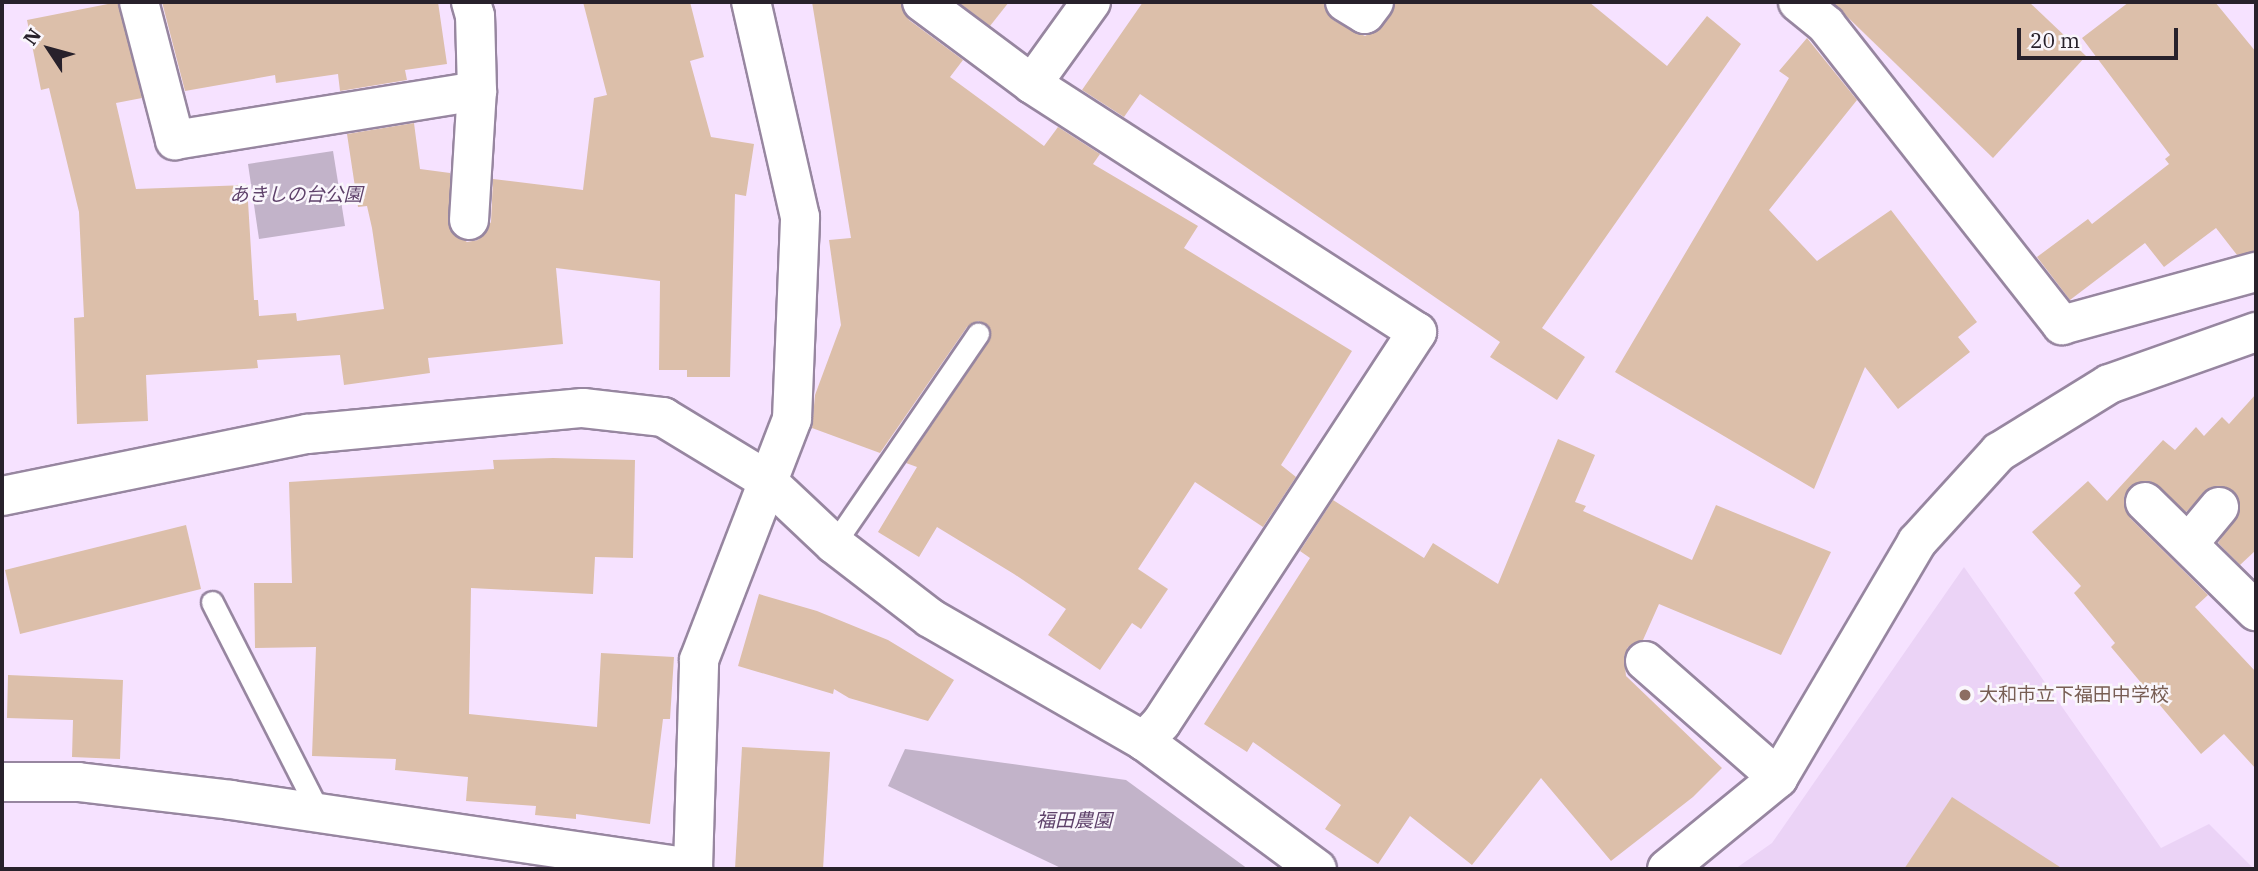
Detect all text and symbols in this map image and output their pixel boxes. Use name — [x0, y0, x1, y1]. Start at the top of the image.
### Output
north arrow — [14, 14, 84, 84]
scale bar — [2020, 14, 2181, 58]
text: N — [18, 24, 46, 50]
text: 20 m — [2030, 26, 2080, 54]
park label: あきしの台公園 — [230, 184, 362, 206]
place label: 大和市立下福田中学校 — [1979, 684, 2169, 706]
marker: 大和市立下福田中学校 — [1957, 687, 1973, 703]
park label: 福田農園 — [1036, 810, 1112, 832]

